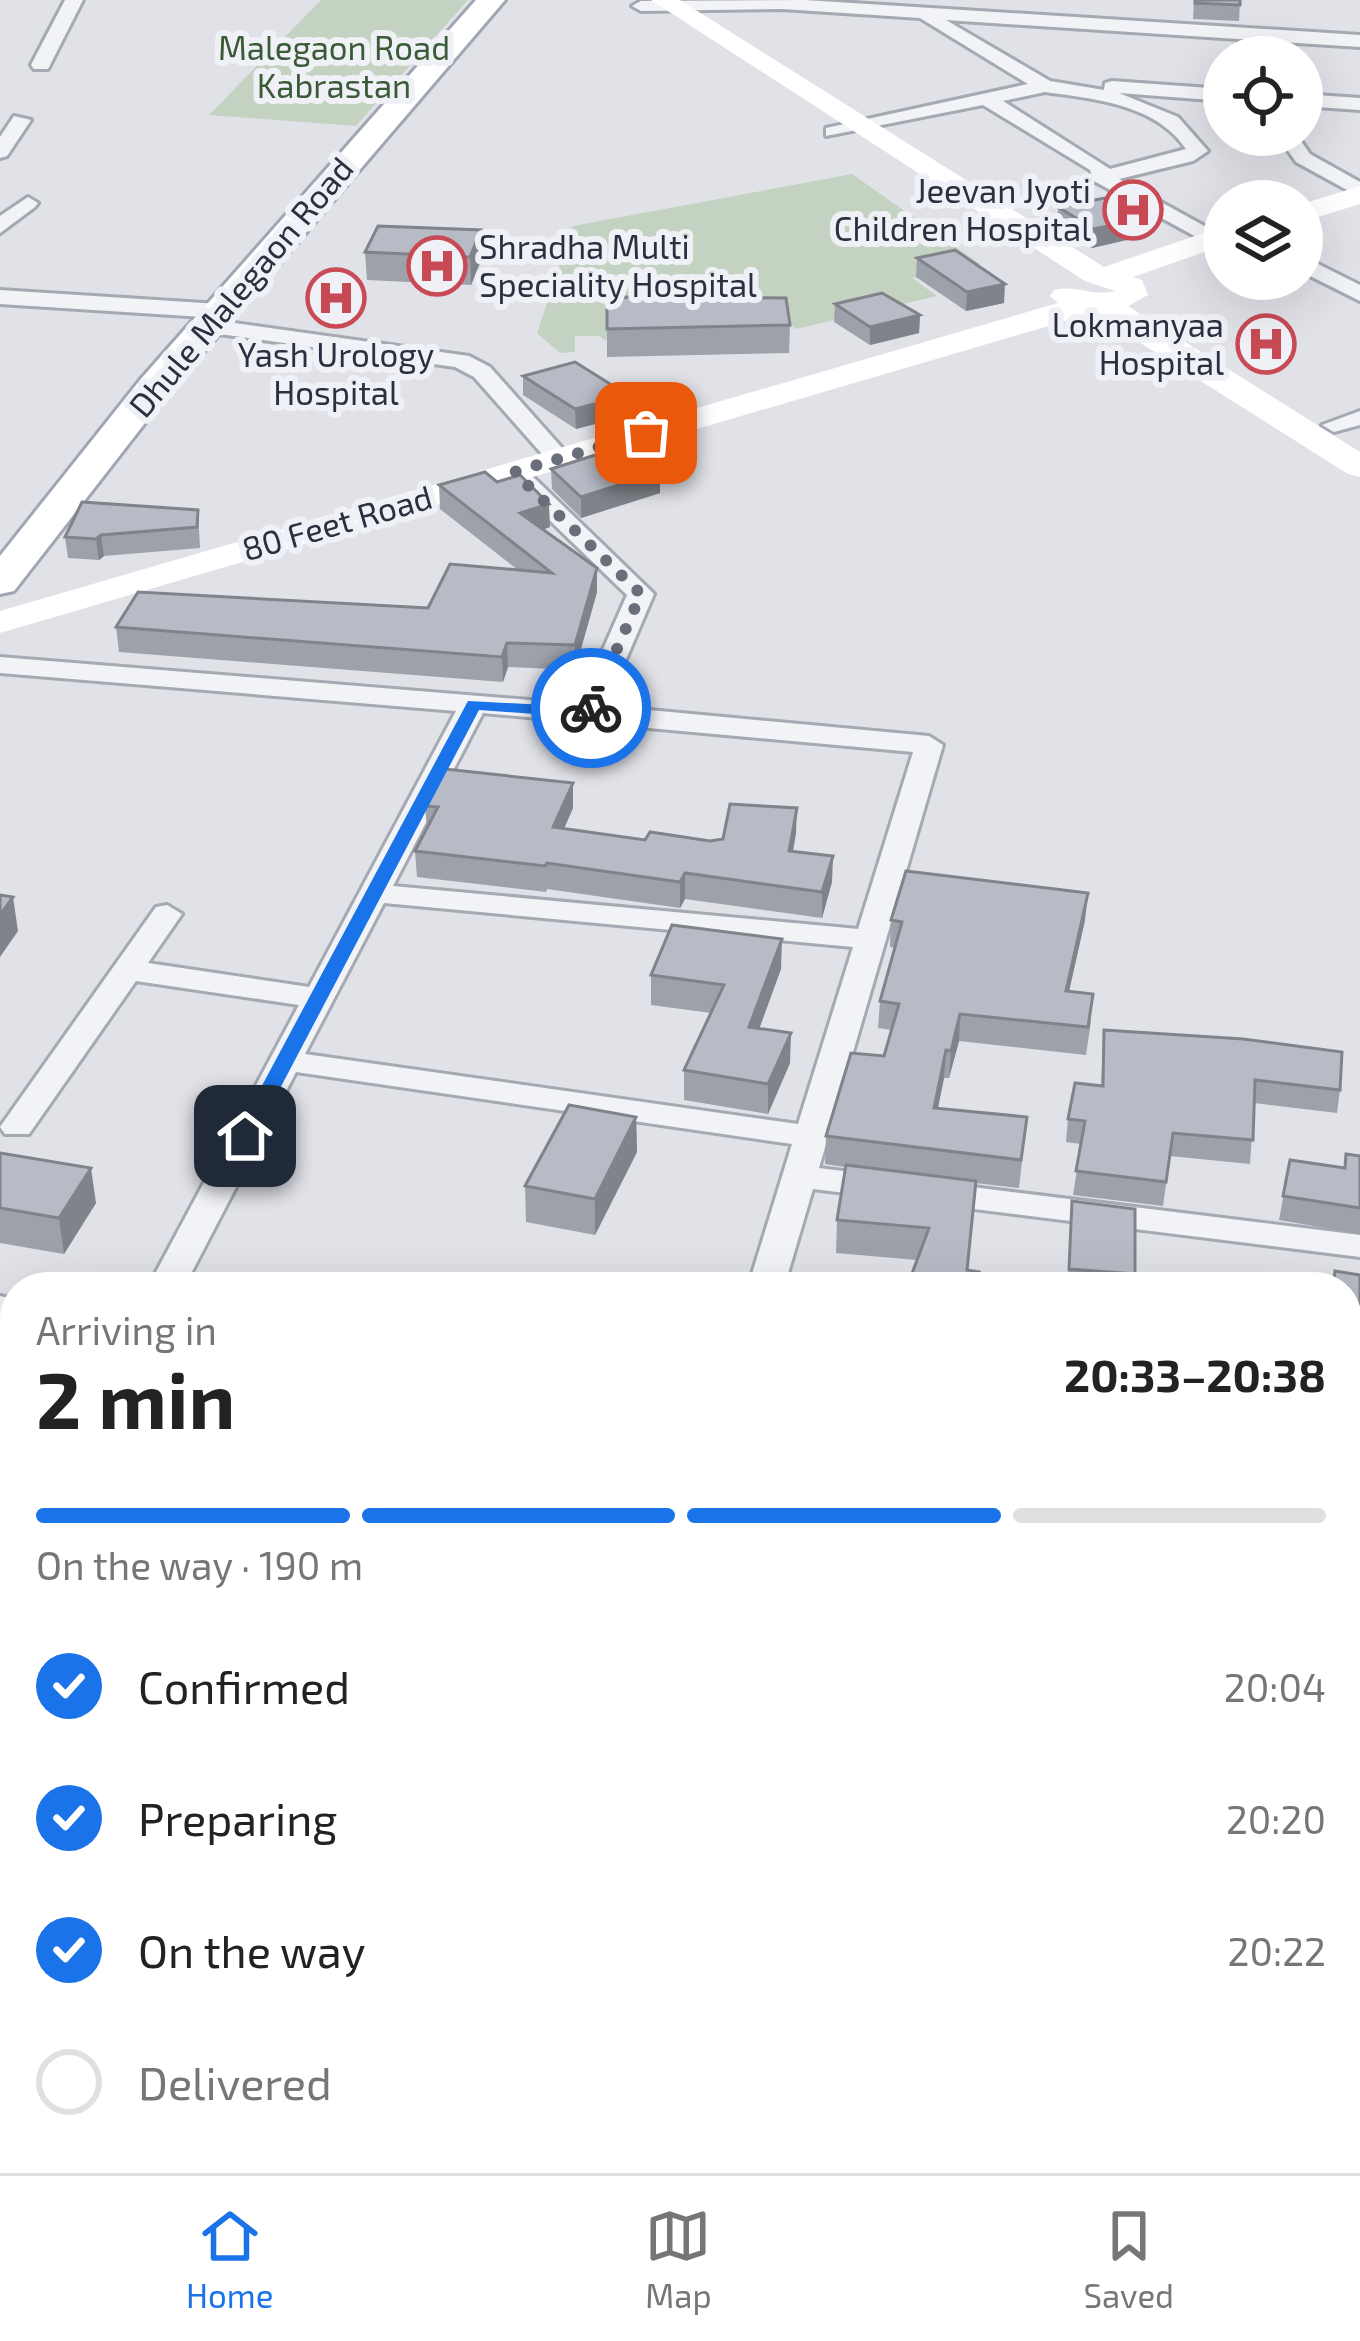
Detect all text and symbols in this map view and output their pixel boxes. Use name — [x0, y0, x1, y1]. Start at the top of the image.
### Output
park label: Malegaon Road Kabrastan — [218, 27, 450, 105]
map controls — [1203, 36, 1323, 300]
button: locate — [1203, 36, 1323, 156]
street label: Dhule Malegaon Road — [120, 148, 361, 424]
place label: Jeevan Jyoti Children Hospital — [834, 170, 1091, 248]
hospital icon: Jeevan Jyoti Children Hospital — [1102, 179, 1164, 241]
button: layers — [1203, 180, 1323, 300]
place label: Shradha Multi Speciality Hospital — [479, 226, 757, 304]
hospital icon: Shradha Multi Speciality Hospital — [406, 235, 468, 297]
hospital icon: Yash Urology Hospital — [305, 267, 367, 329]
place label: Lokmanyaa Hospital — [1052, 304, 1224, 382]
hospital icon: Lokmanyaa Hospital — [1235, 313, 1297, 375]
place label: Yash Urology Hospital — [238, 334, 434, 412]
pin — [595, 382, 697, 484]
icon: bag — [613, 400, 679, 466]
street label: 80 Feet Road — [237, 476, 436, 568]
courier — [531, 648, 651, 768]
icon: bike — [558, 675, 624, 741]
pin — [194, 1085, 296, 1187]
icon: home — [212, 1103, 278, 1169]
text: Arriving in — [36, 1306, 217, 1353]
text: 20:33–20:38 — [1064, 1347, 1326, 1401]
text: 2 min — [36, 1351, 235, 1445]
text: On the way · 190 m — [36, 1541, 363, 1588]
icon: check — [36, 1653, 102, 1719]
text: Confirmed — [138, 1659, 350, 1713]
text: 20:04 — [1224, 1663, 1326, 1710]
icon: check — [36, 1785, 102, 1851]
text: Preparing — [138, 1791, 337, 1845]
text: 20:20 — [1226, 1795, 1326, 1842]
icon: check — [36, 1917, 102, 1983]
text: On the way — [138, 1923, 365, 1977]
text: 20:22 — [1228, 1927, 1326, 1974]
text: Delivered — [138, 2055, 332, 2109]
tab: Home — [186, 2203, 273, 2315]
tab: Map — [645, 2203, 712, 2315]
tab: Saved — [1083, 2203, 1174, 2315]

